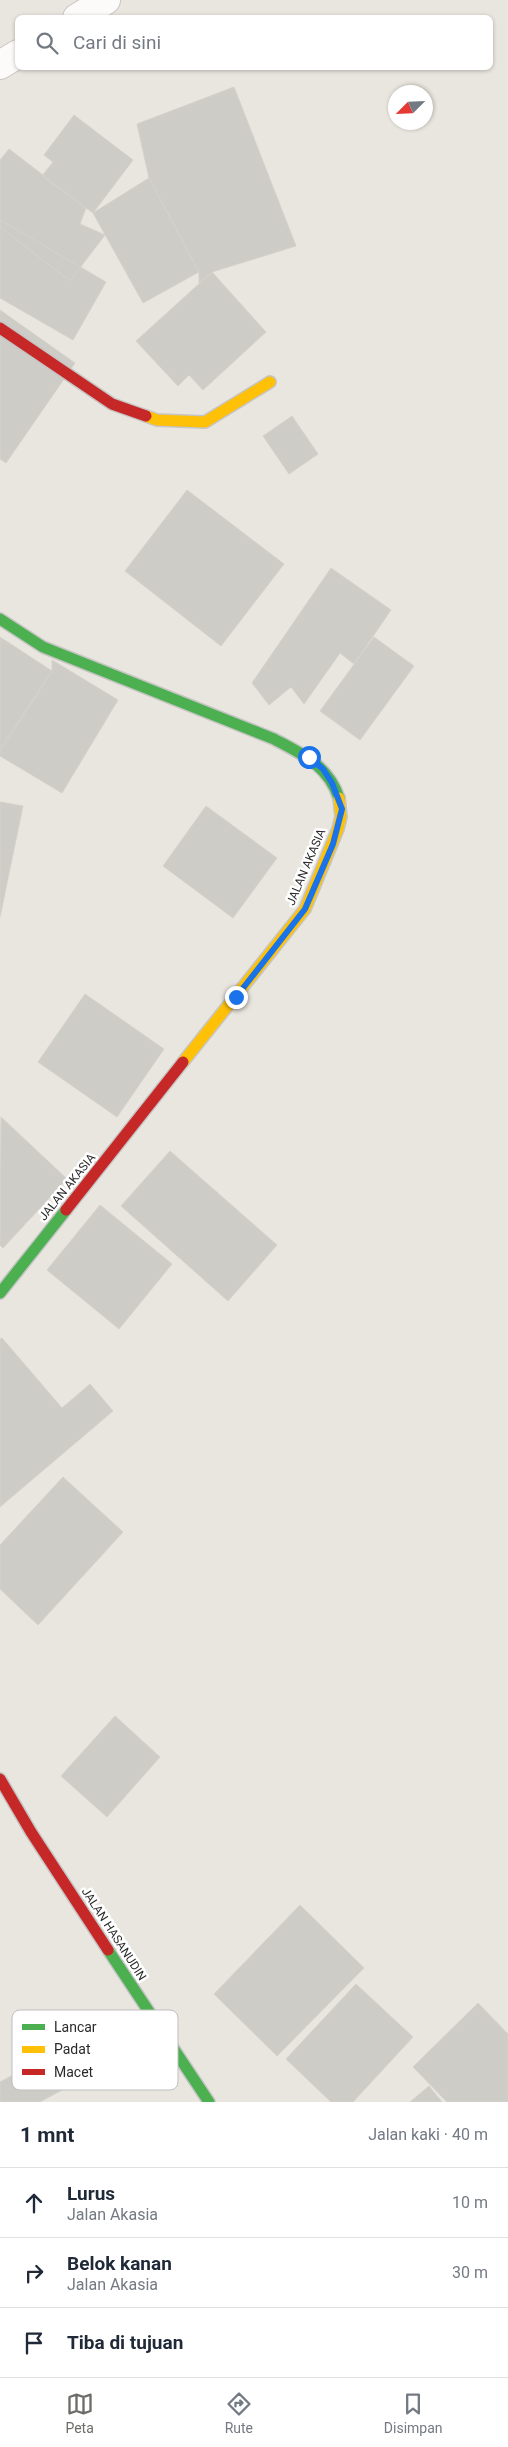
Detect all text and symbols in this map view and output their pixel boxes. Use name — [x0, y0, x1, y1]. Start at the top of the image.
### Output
search box — [15, 15, 493, 70]
icon: search — [33, 29, 61, 57]
text: Cari di sini — [73, 31, 161, 54]
north arrow — [388, 85, 433, 130]
route start — [298, 746, 321, 769]
street label: JALAN AKASIA — [284, 826, 328, 907]
route end — [225, 986, 248, 1009]
street label: JALAN AKASIA — [36, 1151, 98, 1223]
street label: JALAN HASANUDIN — [79, 1885, 149, 1983]
legend — [12, 2010, 178, 2090]
text: Lancar — [54, 2019, 97, 2035]
text: Padat — [54, 2041, 91, 2057]
text: Macet — [54, 2064, 94, 2080]
text: 1 mnt — [20, 2123, 74, 2147]
text: Jalan kaki · 40 m — [368, 2125, 488, 2144]
text: Lurus — [67, 2182, 115, 2205]
icon: ahead — [20, 2189, 48, 2217]
text: 10 m — [452, 2193, 488, 2212]
text: Jalan Akasia — [67, 2205, 158, 2224]
text: Belok kanan — [67, 2252, 172, 2275]
icon: right — [20, 2259, 48, 2287]
text: 30 m — [452, 2263, 488, 2282]
text: Jalan Akasia — [67, 2275, 158, 2294]
icon: arrive — [20, 2329, 48, 2357]
text: Tiba di tujuan — [67, 2331, 183, 2354]
tab: Peta — [65, 2390, 94, 2436]
tab: Rute — [225, 2390, 253, 2436]
tab: Disimpan — [384, 2390, 443, 2436]

